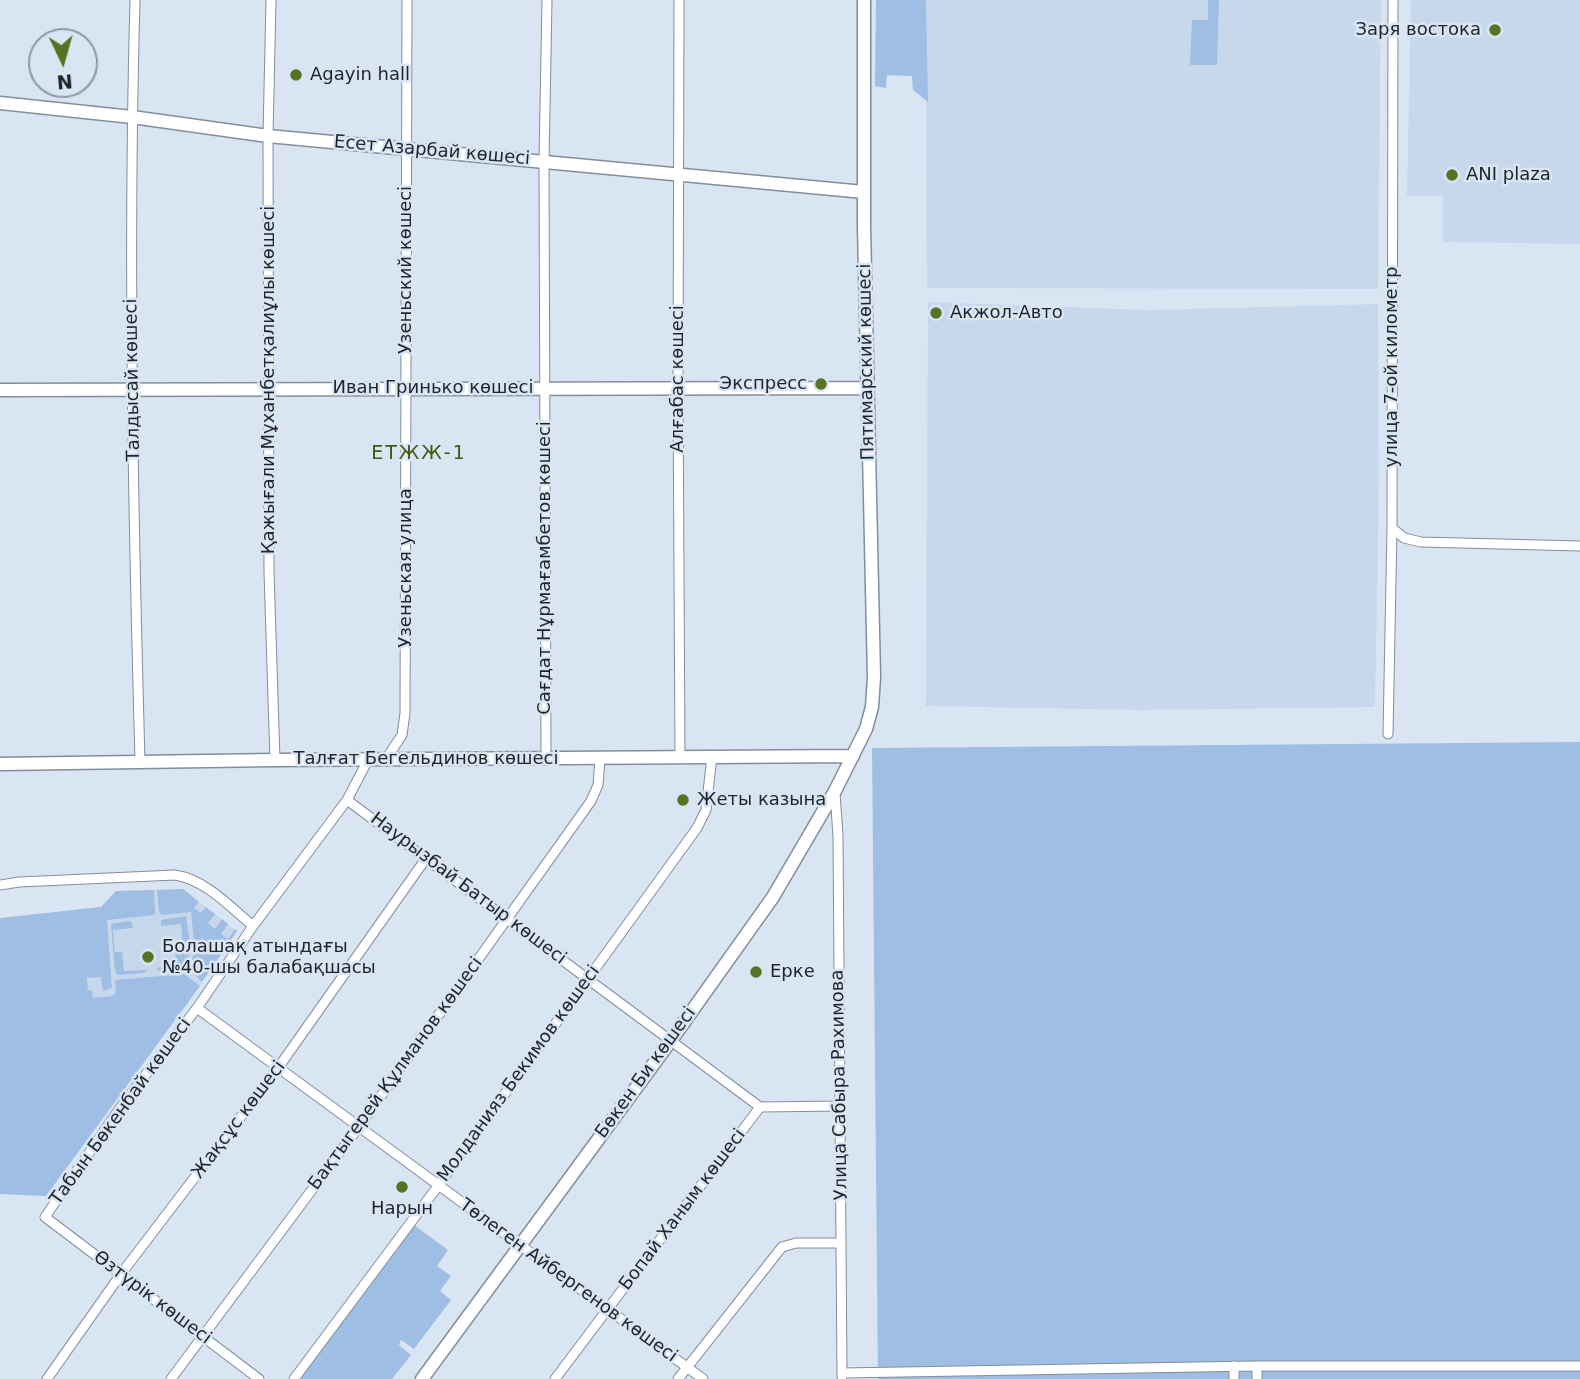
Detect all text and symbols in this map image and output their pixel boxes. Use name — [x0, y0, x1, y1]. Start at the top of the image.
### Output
place label: Заря востока — [1356, 19, 1481, 41]
marker: Заря востока — [1487, 22, 1503, 38]
north arrow — [28, 28, 98, 98]
place label: Agayin hall — [310, 64, 410, 86]
marker: Agayin hall — [288, 67, 304, 83]
text: N — [56, 70, 74, 94]
street label: Есет Азарбай көшесі — [333, 132, 531, 170]
place label: ANI plaza — [1466, 164, 1551, 186]
marker: ANI plaza — [1444, 167, 1460, 183]
street label: Узеньский көшесі — [395, 186, 417, 354]
street label: Қажығали Мұханбетқалиұлы көшесі — [258, 206, 280, 554]
street label: Пятимарский көшесі — [854, 263, 880, 461]
street label: улица 7-ой километр — [1381, 267, 1403, 467]
street label: Талдысай көшесі — [121, 298, 145, 462]
place label: Акжол-Авто — [950, 302, 1063, 324]
street label: Алғабас көшесі — [667, 305, 689, 453]
marker: Акжол-Авто — [928, 305, 944, 321]
place label: Экспресс — [720, 373, 807, 395]
marker: Экспресс — [813, 376, 829, 392]
street label: Иван Гринько көшесі — [332, 377, 534, 399]
street label: Сағдат Нұрмағамбетов көшесі — [534, 421, 556, 715]
district label: ЕТЖЖ-1 — [372, 443, 466, 465]
street label: Узеньская улица — [395, 488, 417, 648]
street label: Талғат Бегельдинов көшесі — [293, 748, 559, 770]
place label: Жеты казына — [697, 789, 826, 811]
marker: Жеты казына — [675, 792, 691, 808]
street label: Наурызбай Батыр көшесі — [366, 808, 570, 970]
place label: Болашақ атындағы №40-шы балабақшасы — [162, 936, 376, 978]
marker: Болашақ атындағы №40-шы балабақшасы — [140, 949, 156, 965]
street label: Бақтыгерей Құлманов көшесі — [304, 953, 488, 1195]
place label: Ерке — [770, 961, 815, 983]
street label: Молданияз Бекимов көшесі — [433, 962, 605, 1186]
marker: Ерке — [748, 964, 764, 980]
street label: Улица Сабыра Рахимова — [827, 969, 853, 1201]
street label: Бөкен Би көшесі — [591, 1003, 701, 1143]
street label: Табын Бөкенбай көшесі — [46, 1014, 196, 1210]
street label: Жақсұс көшесі — [188, 1057, 290, 1183]
street label: Бопай Ханым көшесі — [615, 1125, 751, 1295]
marker: Нарын — [394, 1179, 410, 1195]
street label: Төлеген Айбергенов көшесі — [455, 1195, 681, 1367]
place label: Нарын — [371, 1198, 433, 1220]
street label: Өзтүрік көшесі — [89, 1247, 215, 1349]

